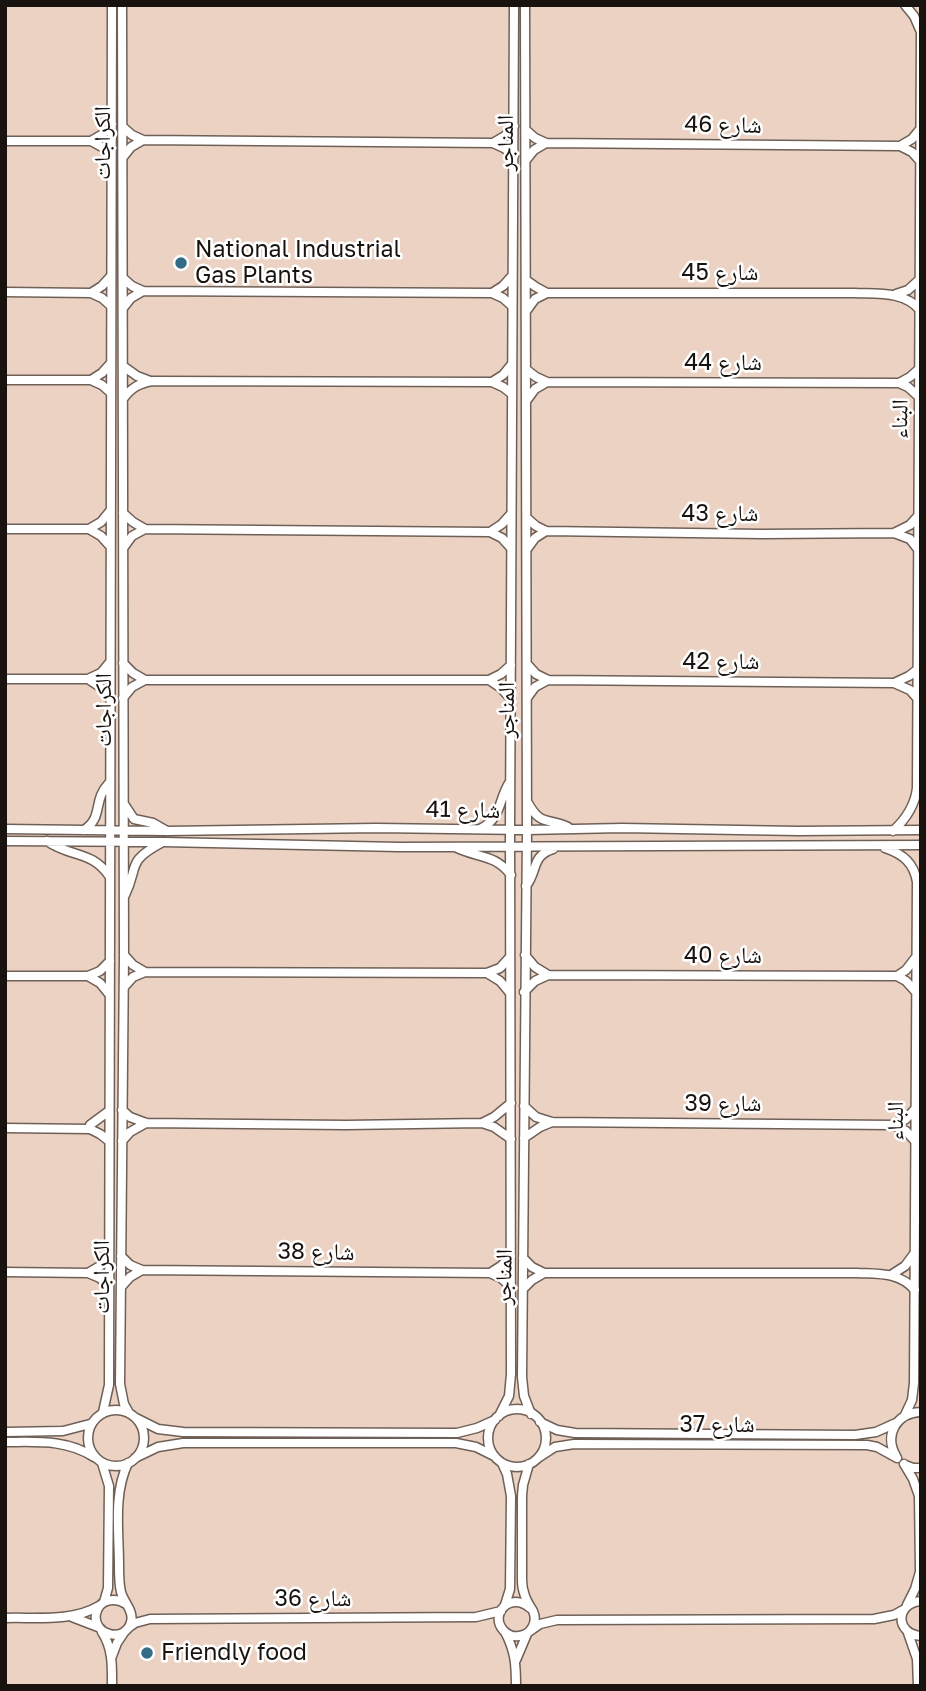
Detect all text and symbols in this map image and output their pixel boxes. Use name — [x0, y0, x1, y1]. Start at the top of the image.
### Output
street label: الكراجات — [89, 106, 117, 180]
street label: شارع 46 — [684, 111, 762, 139]
street label: المناجر — [492, 115, 520, 171]
place label: National Industrial Gas Plants — [195, 236, 401, 290]
marker: National Industrial Gas Plants — [173, 255, 189, 271]
street label: شارع 45 — [682, 259, 758, 287]
street label: شارع 44 — [684, 349, 762, 377]
street label: البناء — [886, 399, 914, 439]
street label: شارع 43 — [682, 500, 758, 528]
street label: شارع 42 — [683, 648, 759, 676]
street label: الكراجات — [90, 673, 118, 747]
street label: المناجر — [493, 682, 521, 738]
street label: شارع 41 — [425, 796, 501, 824]
street label: شارع 40 — [684, 942, 762, 970]
street label: شارع 39 — [685, 1090, 761, 1118]
street label: البناء — [882, 1101, 910, 1141]
street label: شارع 38 — [277, 1238, 355, 1266]
street label: الكراجات — [88, 1240, 116, 1314]
street label: المناجر — [490, 1249, 518, 1305]
street label: شارع 37 — [679, 1411, 755, 1439]
street label: شارع 36 — [275, 1585, 351, 1613]
place label: Friendly food — [161, 1639, 307, 1667]
marker: Friendly food — [139, 1645, 155, 1661]

